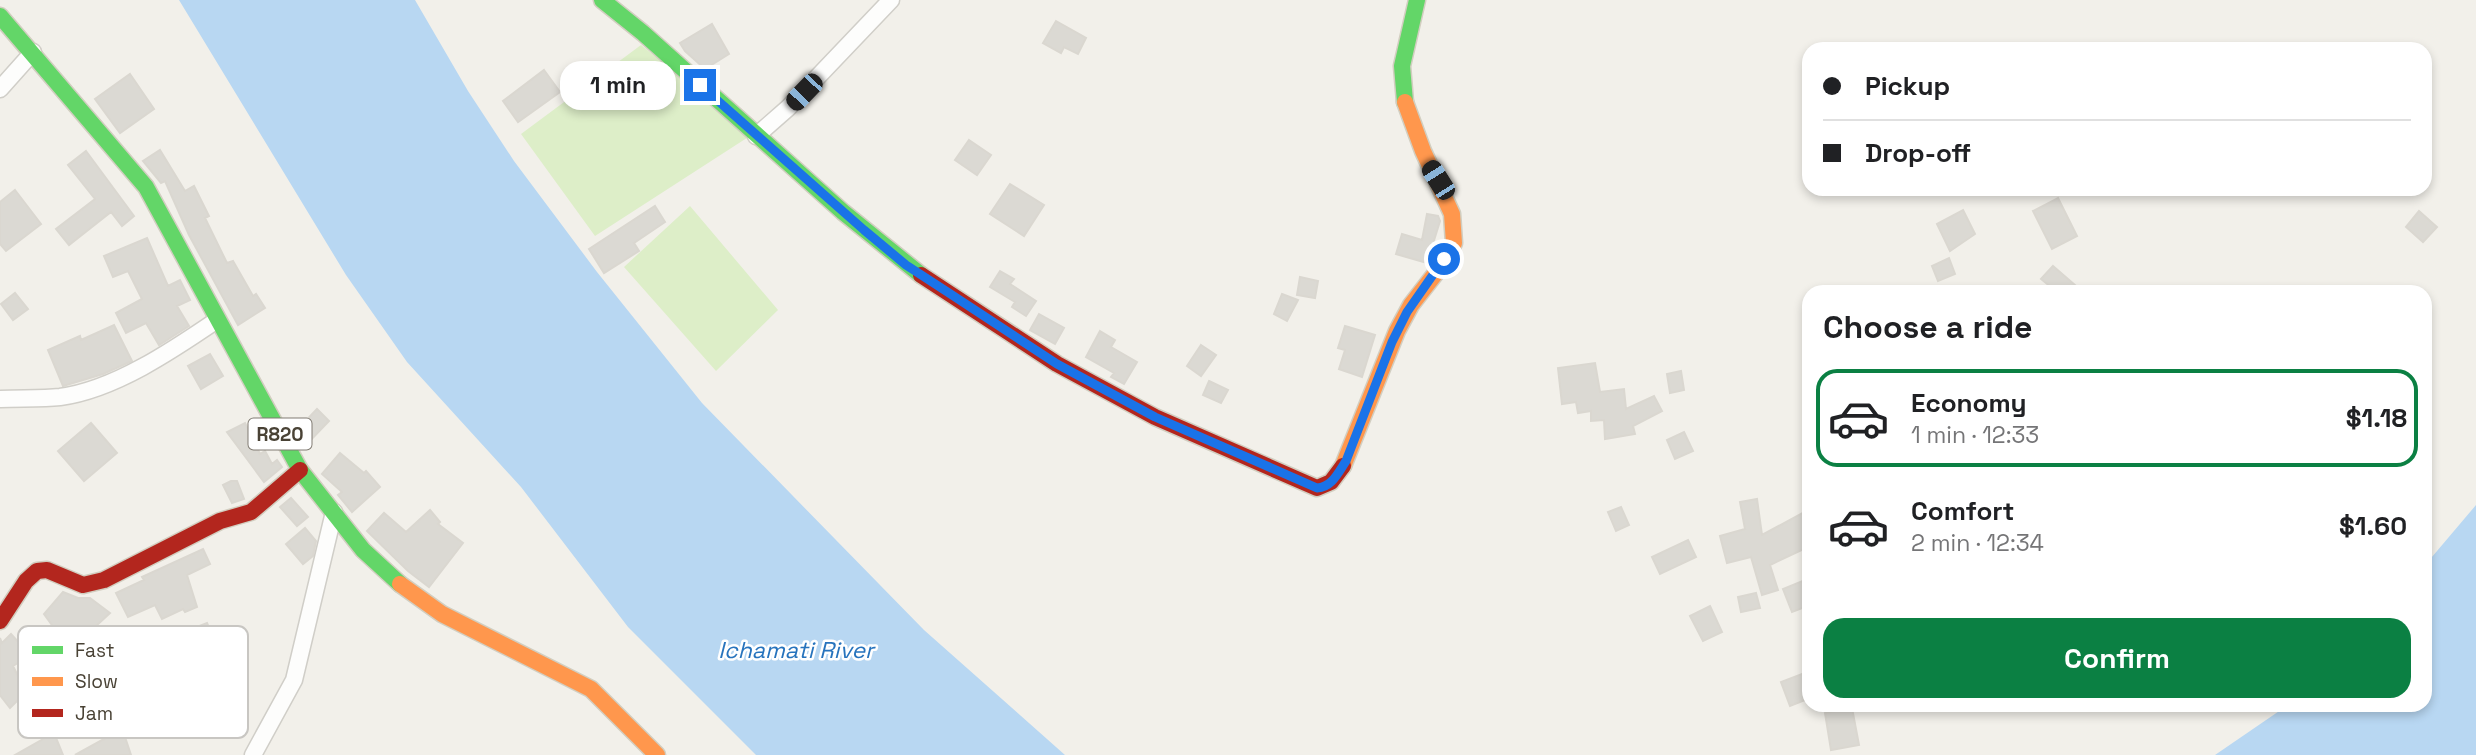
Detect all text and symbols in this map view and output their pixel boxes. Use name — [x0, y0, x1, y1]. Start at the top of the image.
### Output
callout: 1 min — [560, 60, 676, 110]
route end — [684, 69, 716, 101]
text: Pickup — [1865, 69, 1950, 103]
text: 1 min — [590, 70, 646, 100]
car — [782, 70, 827, 114]
text: Drop-off — [1865, 136, 1971, 170]
car — [1418, 157, 1459, 203]
route start — [1428, 243, 1460, 275]
text: Choose a ride — [1823, 307, 2033, 347]
text: Economy — [1911, 386, 2027, 420]
icon: car — [1827, 387, 1890, 450]
text: $1.18 — [2346, 401, 2407, 435]
road number: R820 — [248, 418, 312, 449]
text: 1 min · 12:33 — [1911, 420, 2039, 450]
text: Comfort — [1911, 494, 2014, 528]
icon: car — [1827, 495, 1890, 558]
text: $1.60 — [2339, 509, 2407, 543]
text: 2 min · 12:34 — [1911, 528, 2044, 558]
button: Confirm — [1823, 618, 2411, 698]
legend — [18, 626, 248, 738]
water label: Ichamati River — [718, 635, 876, 665]
text: Fast — [75, 638, 115, 663]
text: Slow — [75, 669, 118, 694]
text: Jam — [75, 701, 113, 726]

